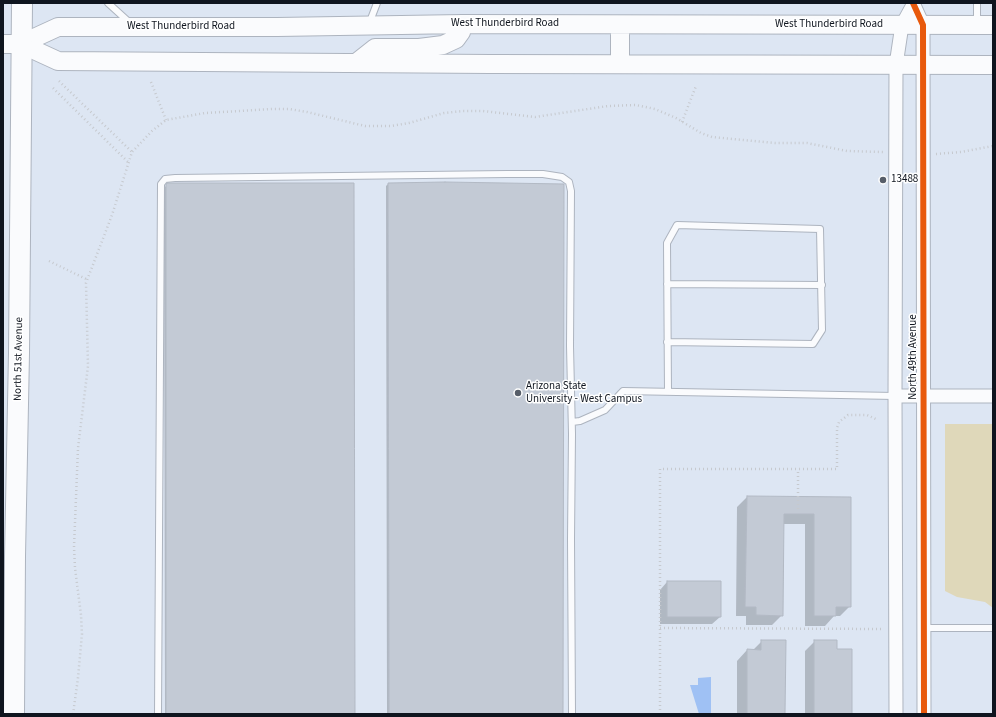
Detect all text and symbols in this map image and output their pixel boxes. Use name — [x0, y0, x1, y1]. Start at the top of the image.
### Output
street label: West Thunderbird Road — [451, 17, 559, 31]
street label: West Thunderbird Road — [775, 18, 883, 32]
street label: West Thunderbird Road — [127, 20, 235, 34]
place label: 13488 — [891, 173, 918, 187]
marker: 13488 — [878, 175, 888, 185]
street label: North 49th Avenue — [907, 314, 921, 400]
street label: North 51st Avenue — [12, 317, 26, 401]
place label: Arizona State University - West Campus — [526, 380, 642, 406]
marker: Arizona State University - West Campus — [513, 388, 523, 398]

